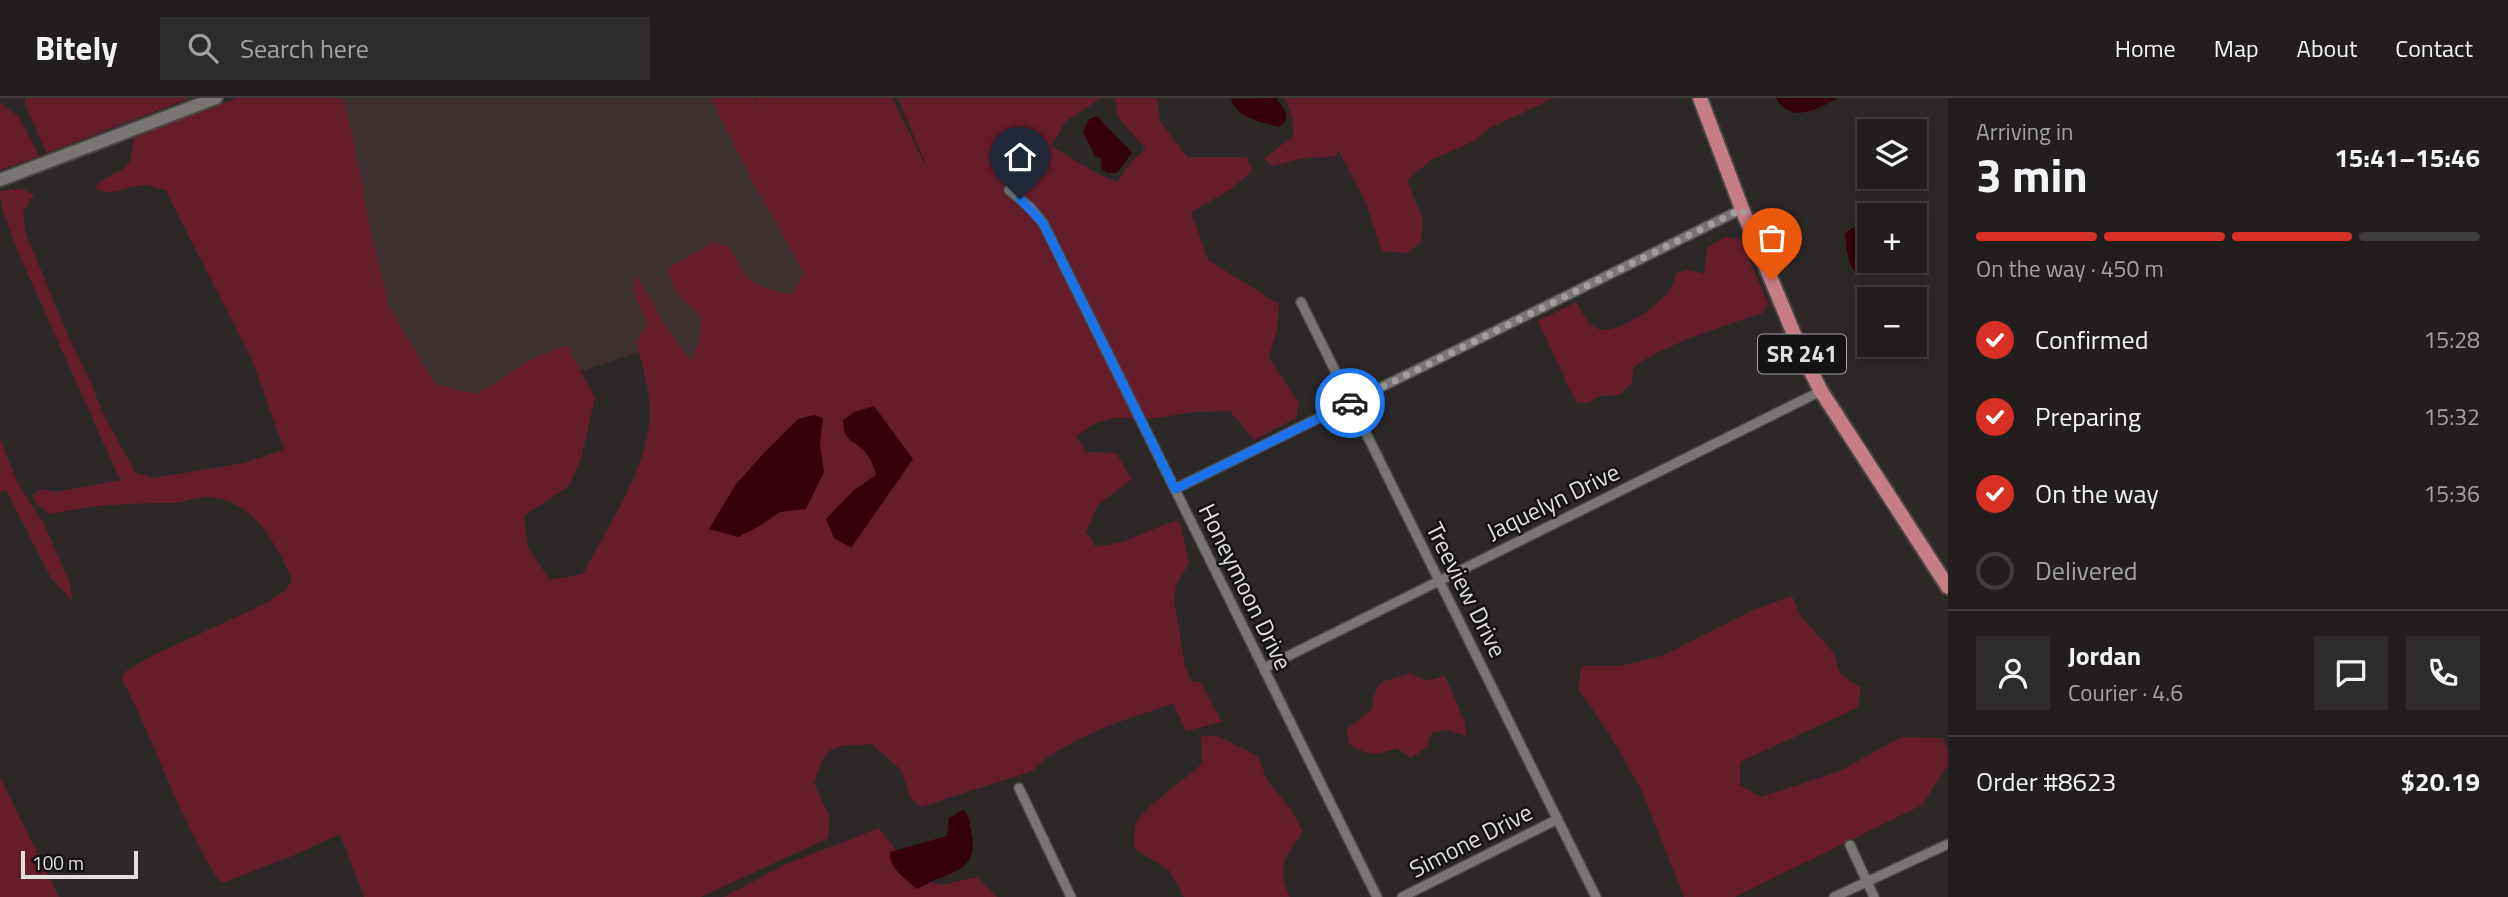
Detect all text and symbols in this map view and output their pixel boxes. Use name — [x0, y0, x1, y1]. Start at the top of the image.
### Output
search box — [160, 17, 650, 80]
text: Bitely — [35, 23, 118, 73]
icon: search — [184, 29, 222, 67]
text: Search here — [240, 29, 369, 68]
text: Home — [2115, 30, 2176, 66]
text: Map — [2214, 30, 2259, 66]
text: About — [2297, 30, 2357, 66]
text: Contact — [2395, 30, 2473, 66]
text: Arriving in — [1976, 114, 2073, 149]
map controls — [1857, 119, 1927, 357]
button: layers — [1857, 119, 1927, 189]
pin — [990, 127, 1050, 199]
icon: home — [1001, 138, 1039, 176]
text: 15:41–15:46 — [2334, 138, 2480, 177]
text: 3 min — [1976, 140, 2088, 210]
button: + — [1857, 203, 1927, 273]
pin — [1742, 208, 1802, 280]
icon: bag — [1753, 219, 1791, 257]
text: On the way · 450 m — [1976, 251, 2164, 286]
button: − — [1857, 287, 1927, 357]
text: Confirmed — [2035, 320, 2149, 359]
icon: check — [1976, 321, 2014, 359]
text: 15:28 — [2423, 322, 2480, 357]
road number: SR 241 — [1758, 334, 1846, 374]
courier — [1315, 368, 1385, 438]
icon: car — [1331, 384, 1369, 422]
text: Preparing — [2035, 397, 2141, 436]
icon: check — [1976, 398, 2014, 436]
text: 15:32 — [2423, 399, 2480, 434]
street label: Jaquelyn Drive — [1480, 453, 1625, 549]
text: On the way — [2035, 474, 2159, 513]
icon: check — [1976, 475, 2014, 513]
text: 15:36 — [2423, 476, 2480, 511]
street label: Honeymoon Drive — [1190, 497, 1302, 676]
street label: Treeview Drive — [1417, 516, 1516, 663]
text: Delivered — [2035, 551, 2138, 590]
button: person — [1976, 636, 2050, 710]
text: Jordan — [2068, 636, 2141, 675]
button: chat — [2314, 636, 2388, 710]
button: phone — [2406, 636, 2480, 710]
text: Courier · 4.6 — [2068, 675, 2183, 710]
text: Order #8623 — [1976, 762, 2116, 801]
text: $20.19 — [2401, 762, 2480, 801]
street label: Simone Drive — [1403, 794, 1538, 887]
scale bar — [21, 848, 138, 880]
text: 100 m — [32, 848, 84, 877]

